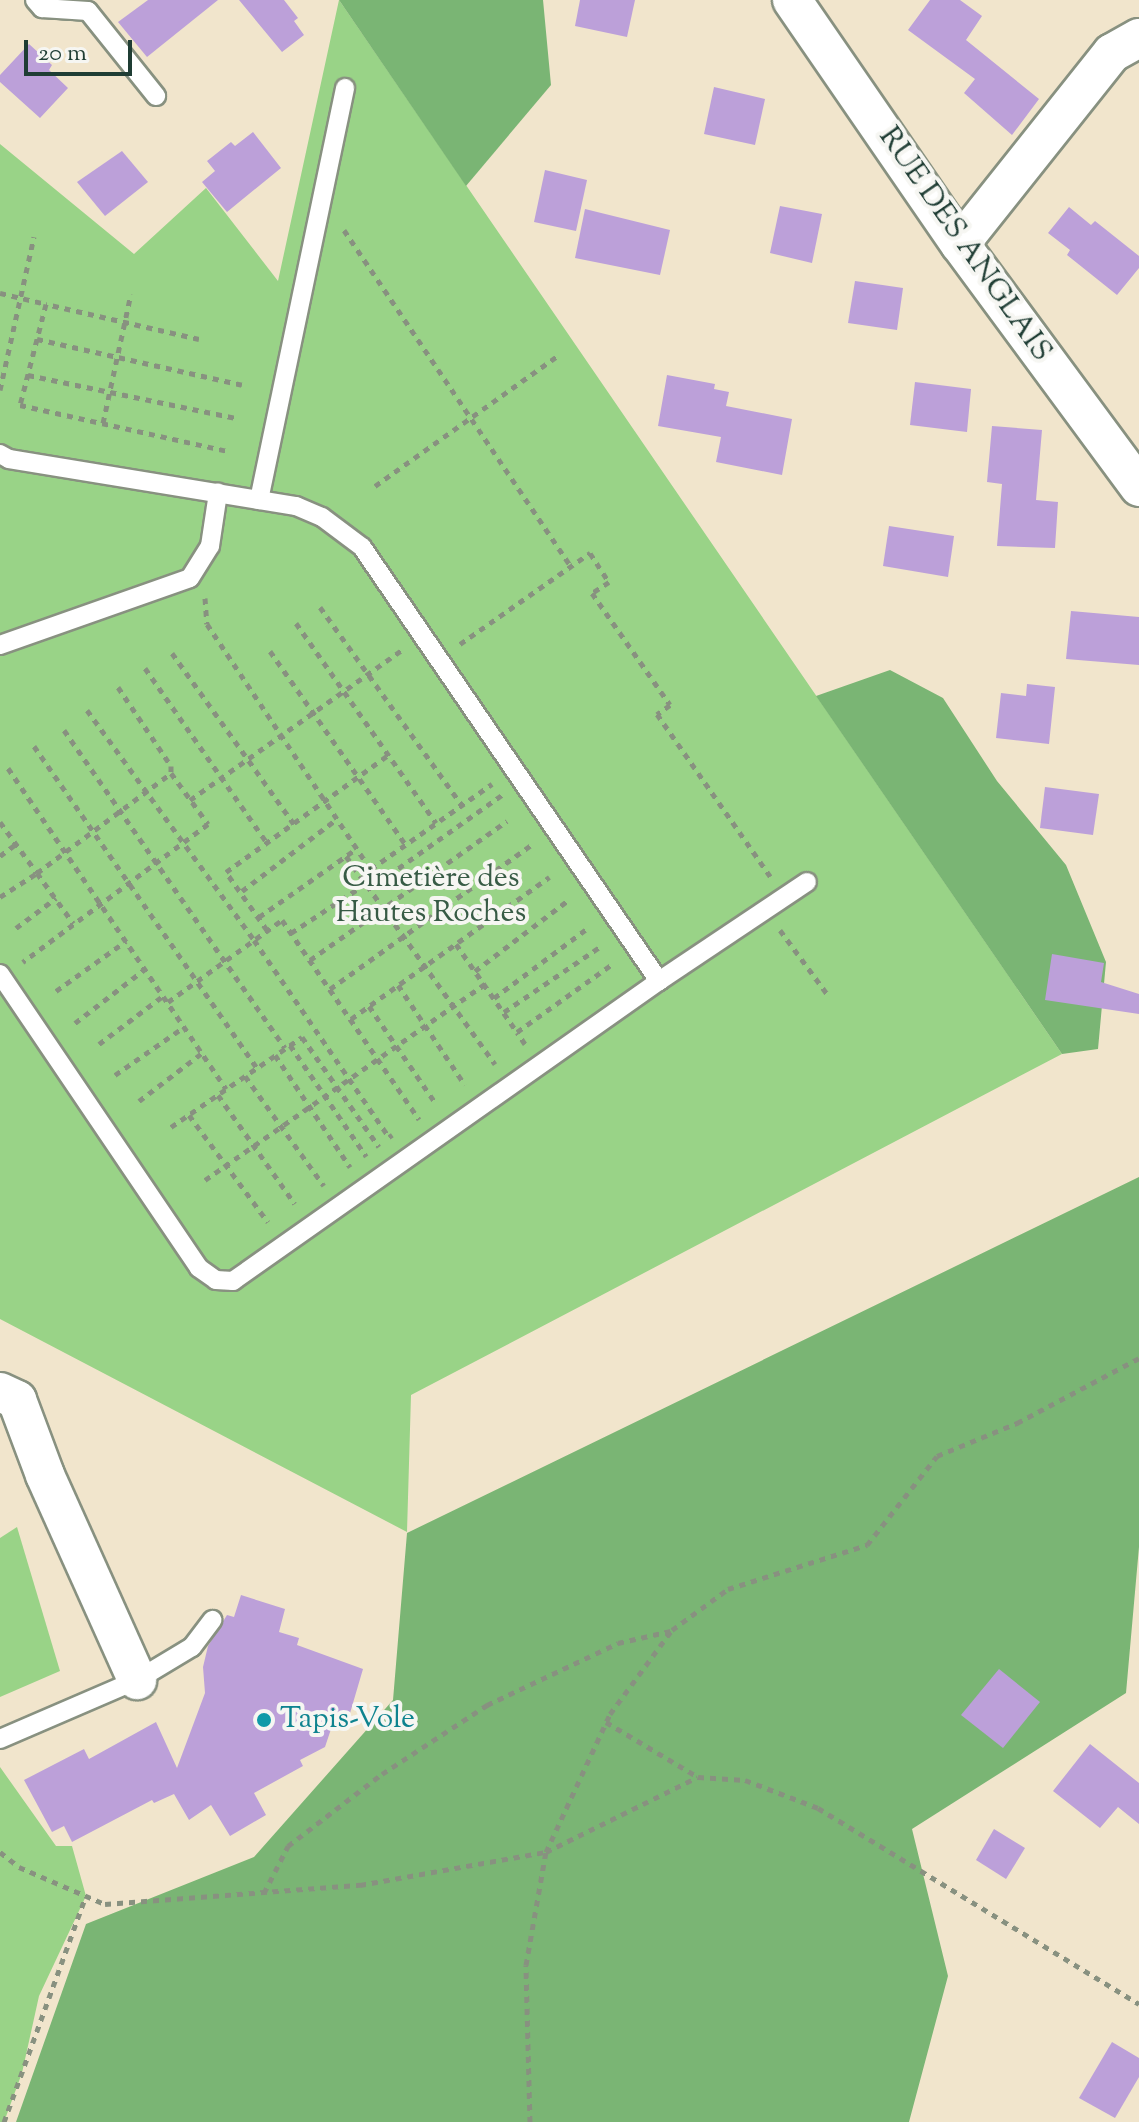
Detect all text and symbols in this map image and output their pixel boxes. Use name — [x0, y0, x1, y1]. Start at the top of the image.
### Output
scale bar — [28, 24, 136, 74]
text: 20 m — [38, 37, 87, 71]
street label: RUE DES ANGLAIS — [870, 121, 1058, 369]
park label: Cimetière des Hautes Roches — [336, 861, 526, 932]
place label: Tapis-Vole — [280, 1702, 415, 1738]
marker: Tapis-Vole — [255, 1711, 273, 1729]

